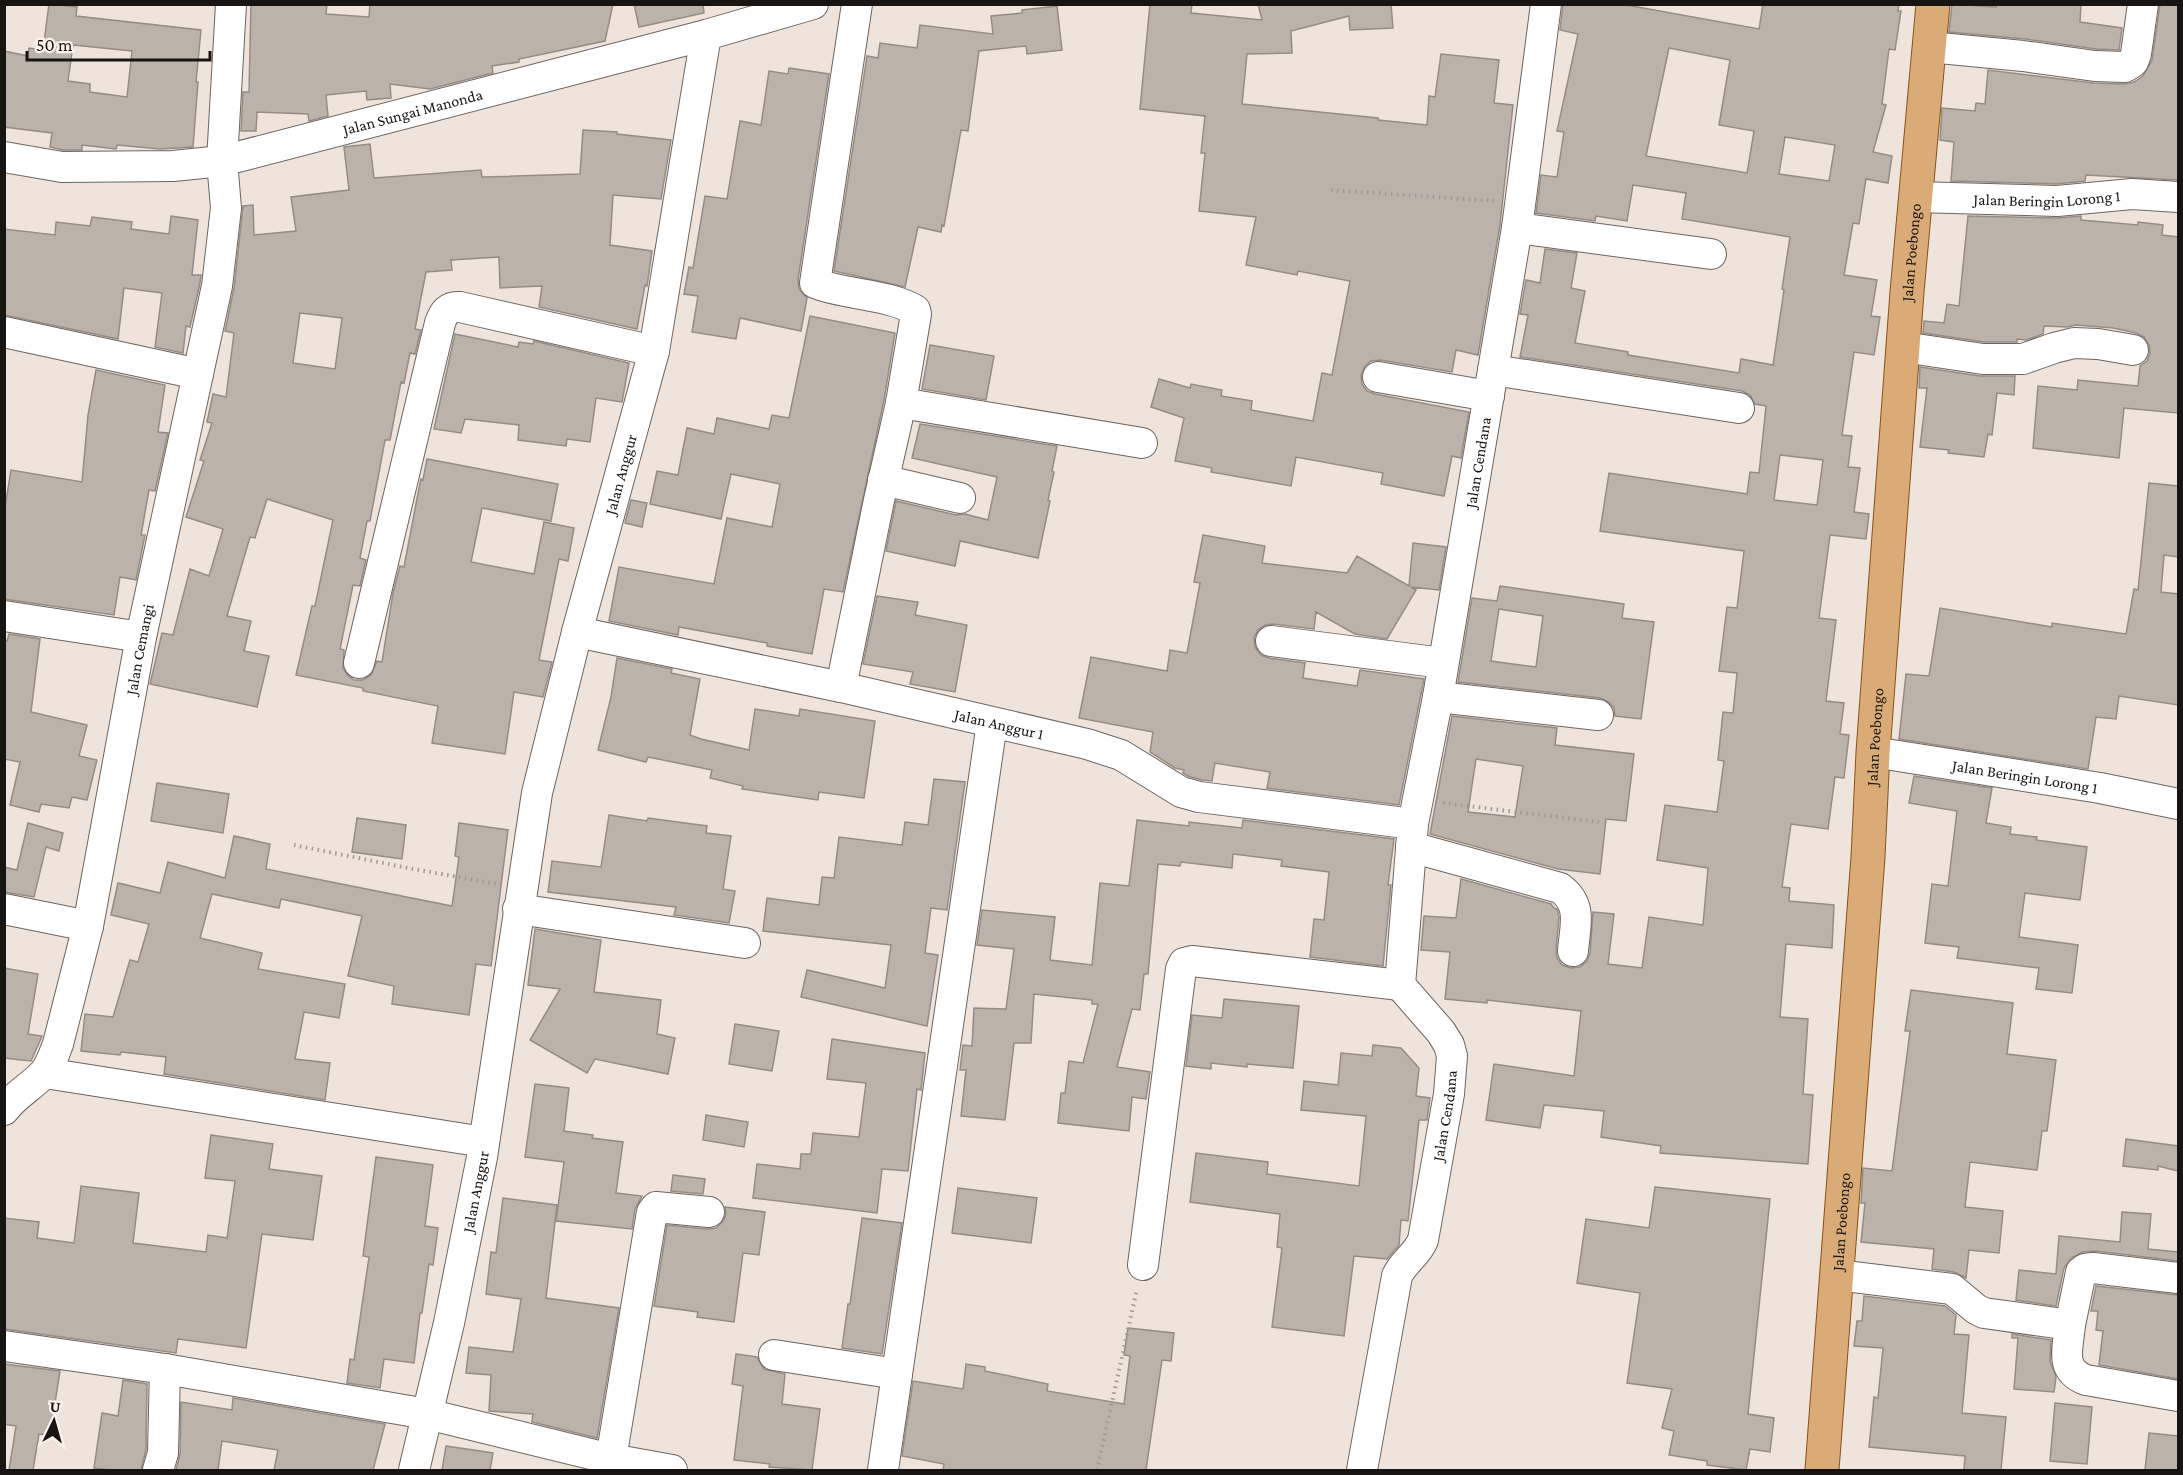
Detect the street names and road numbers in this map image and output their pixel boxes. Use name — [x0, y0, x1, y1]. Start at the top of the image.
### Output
street label: Jalan Sungai Manonda — [339, 85, 485, 139]
street label: Jalan Beringin Lorong 1 — [1971, 187, 2121, 210]
street label: Jalan Poebongo — [1898, 202, 1924, 304]
street label: Jalan Cendana — [1461, 415, 1494, 511]
street label: Jalan Anggur — [601, 432, 639, 519]
street label: Jalan Cemangi — [122, 602, 157, 698]
street label: Jalan Poebongo — [1863, 687, 1887, 788]
street label: Jalan Anggur 1 — [951, 705, 1045, 742]
street label: Jalan Beringin Lorong 1 — [1949, 756, 2099, 796]
street label: Jalan Cendana — [1428, 1069, 1459, 1165]
street label: Jalan Anggur — [458, 1150, 491, 1236]
street label: Jalan Poebongo — [1828, 1172, 1853, 1273]

